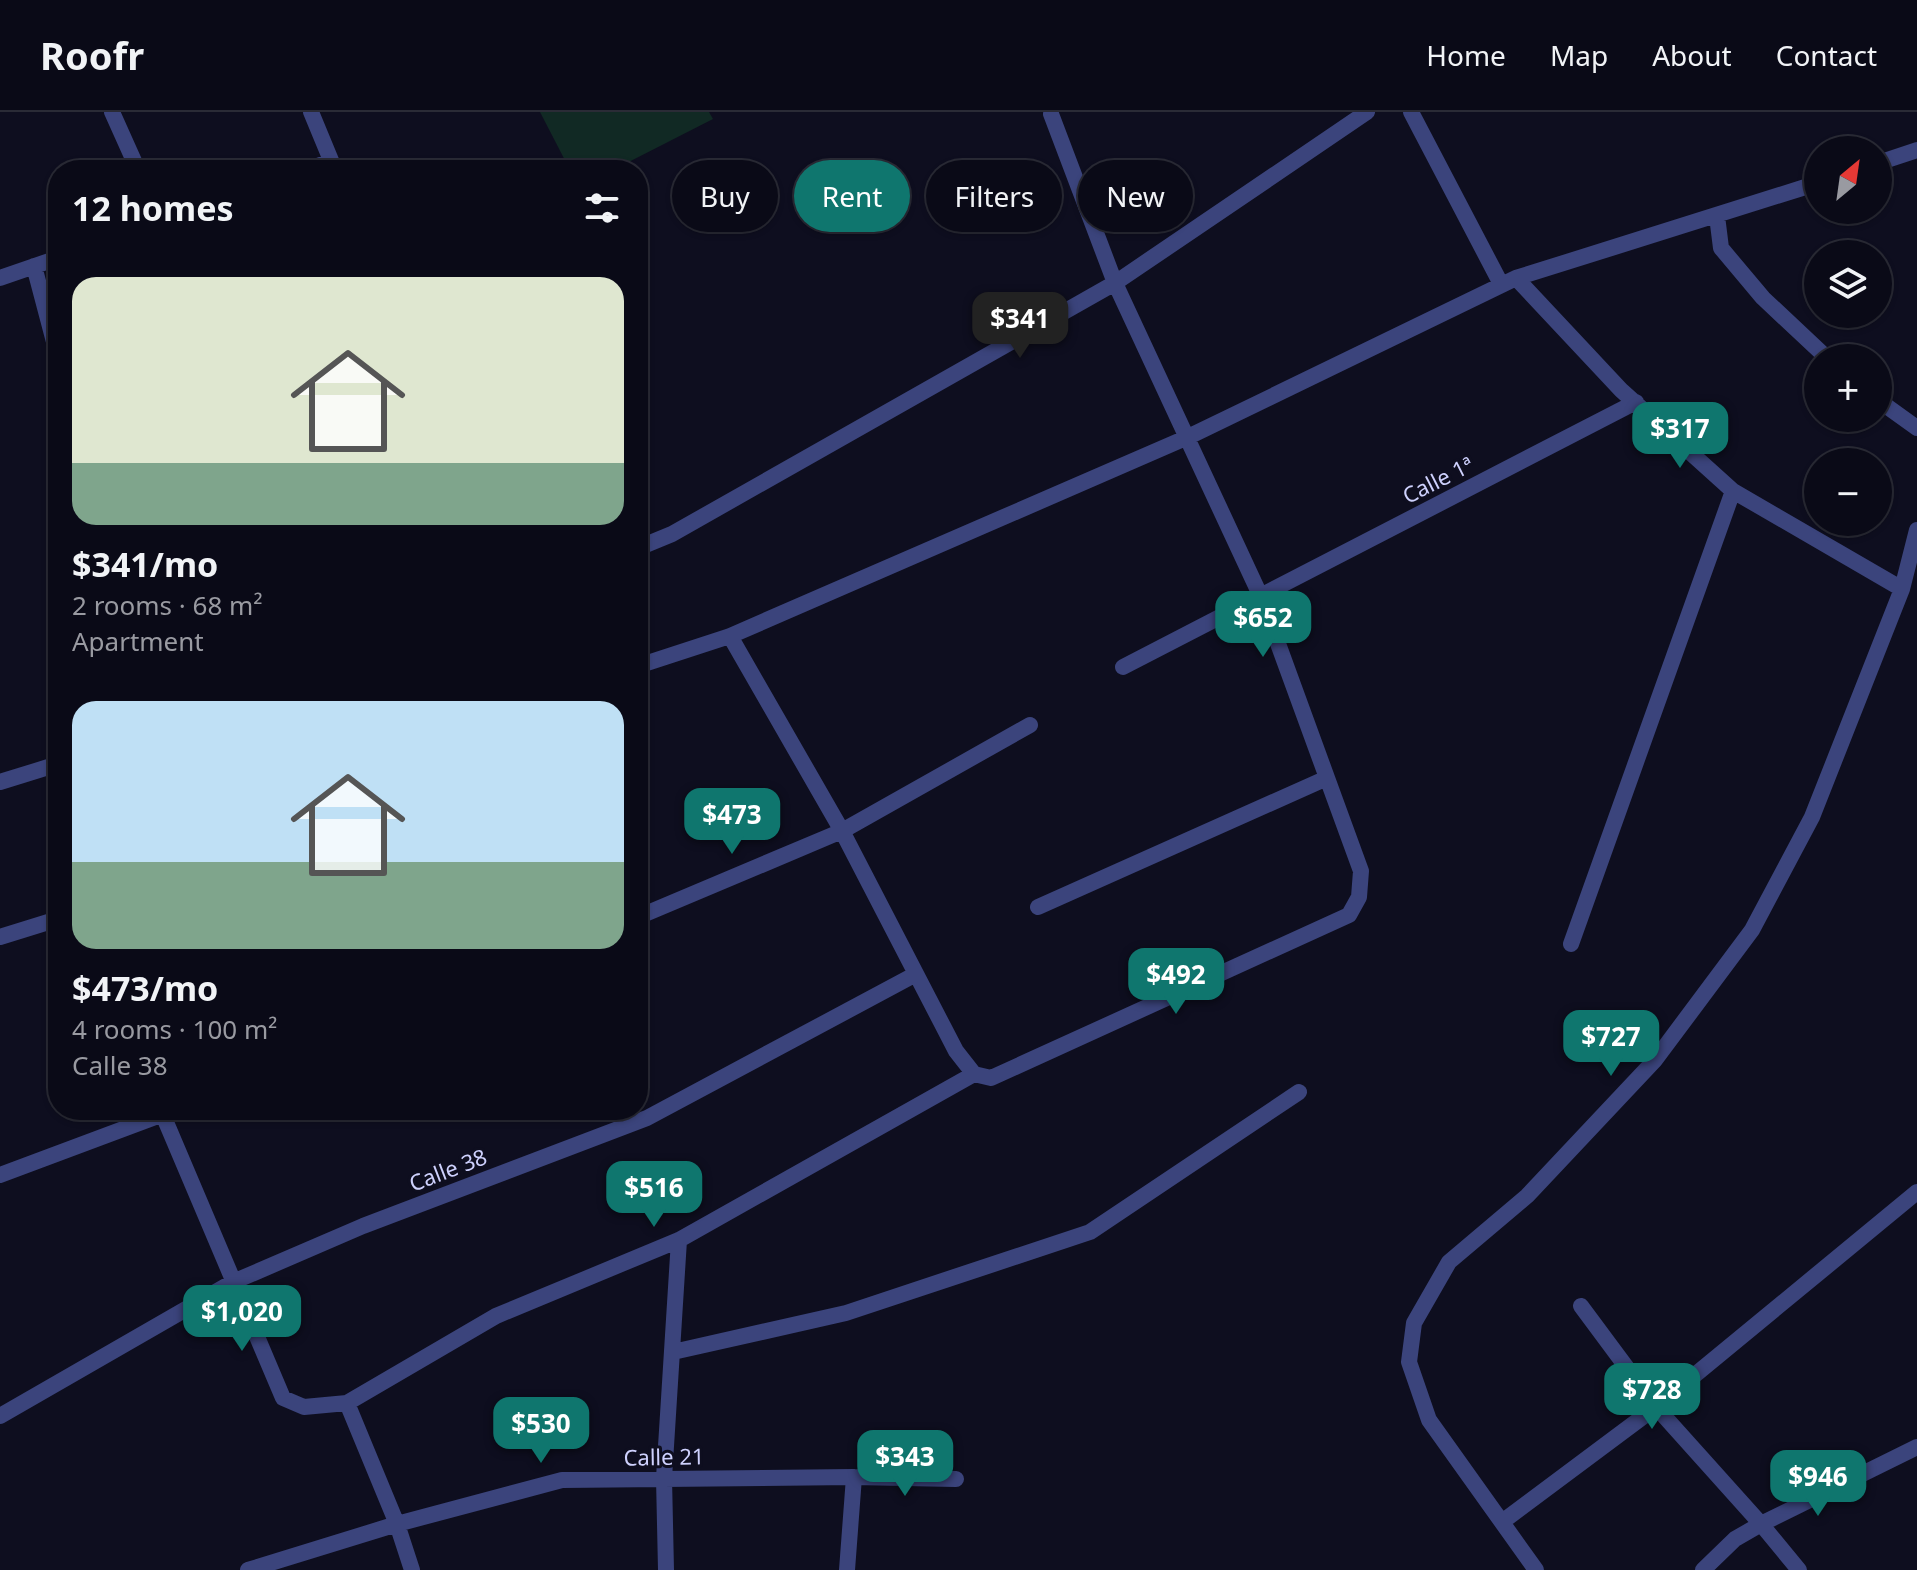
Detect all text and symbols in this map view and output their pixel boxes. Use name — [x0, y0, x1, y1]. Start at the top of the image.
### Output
text: Roofr — [40, 29, 144, 81]
text: Home — [1426, 36, 1506, 74]
text: Map — [1550, 36, 1608, 74]
text: About — [1652, 36, 1732, 74]
text: Contact — [1776, 36, 1877, 74]
north arrow — [1804, 136, 1892, 224]
map controls — [1804, 136, 1892, 536]
chip: Buy — [672, 160, 778, 232]
chip: Rent — [794, 160, 910, 232]
chip: Filters — [926, 160, 1062, 232]
chip: New — [1078, 160, 1193, 232]
text: 12 homes — [72, 185, 234, 231]
icon: filters — [580, 186, 624, 230]
button: layers — [1804, 240, 1892, 328]
pin: $341 — [973, 292, 1067, 360]
text: $341 — [990, 300, 1050, 336]
icon: home — [276, 329, 420, 473]
button: + — [1804, 344, 1892, 432]
pin: $317 — [1633, 402, 1727, 470]
text: $317 — [1650, 410, 1710, 446]
street label: Calle 1ª — [1397, 448, 1478, 510]
button: − — [1804, 448, 1892, 536]
text: $341/mo — [72, 541, 218, 587]
text: 2 rooms · 68 m² — [72, 587, 262, 623]
pin: $652 — [1216, 591, 1310, 659]
text: $652 — [1233, 599, 1293, 635]
text: Apartment — [72, 623, 204, 659]
icon: home — [276, 753, 420, 897]
pin: $473 — [685, 788, 779, 856]
text: $473 — [702, 796, 762, 832]
pin: $492 — [1129, 948, 1223, 1016]
text: $492 — [1146, 956, 1206, 992]
text: $473/mo — [72, 965, 218, 1011]
pin: $727 — [1564, 1010, 1658, 1078]
text: 4 rooms · 100 m² — [72, 1011, 277, 1047]
text: $727 — [1581, 1018, 1641, 1054]
text: Calle 38 — [72, 1047, 168, 1083]
street label: Calle 38 — [404, 1141, 491, 1198]
pin: $516 — [607, 1161, 701, 1229]
text: $516 — [624, 1169, 684, 1205]
pin: $1,020 — [177, 1285, 307, 1353]
text: $1,020 — [201, 1293, 283, 1329]
pin: $728 — [1605, 1363, 1699, 1431]
text: $728 — [1622, 1371, 1682, 1407]
pin: $530 — [494, 1397, 588, 1465]
text: $530 — [511, 1405, 571, 1441]
pin: $343 — [858, 1430, 952, 1498]
text: $343 — [875, 1438, 935, 1474]
street label: Calle 21 — [623, 1440, 705, 1472]
pin: $946 — [1771, 1450, 1865, 1518]
text: $946 — [1788, 1458, 1848, 1494]

